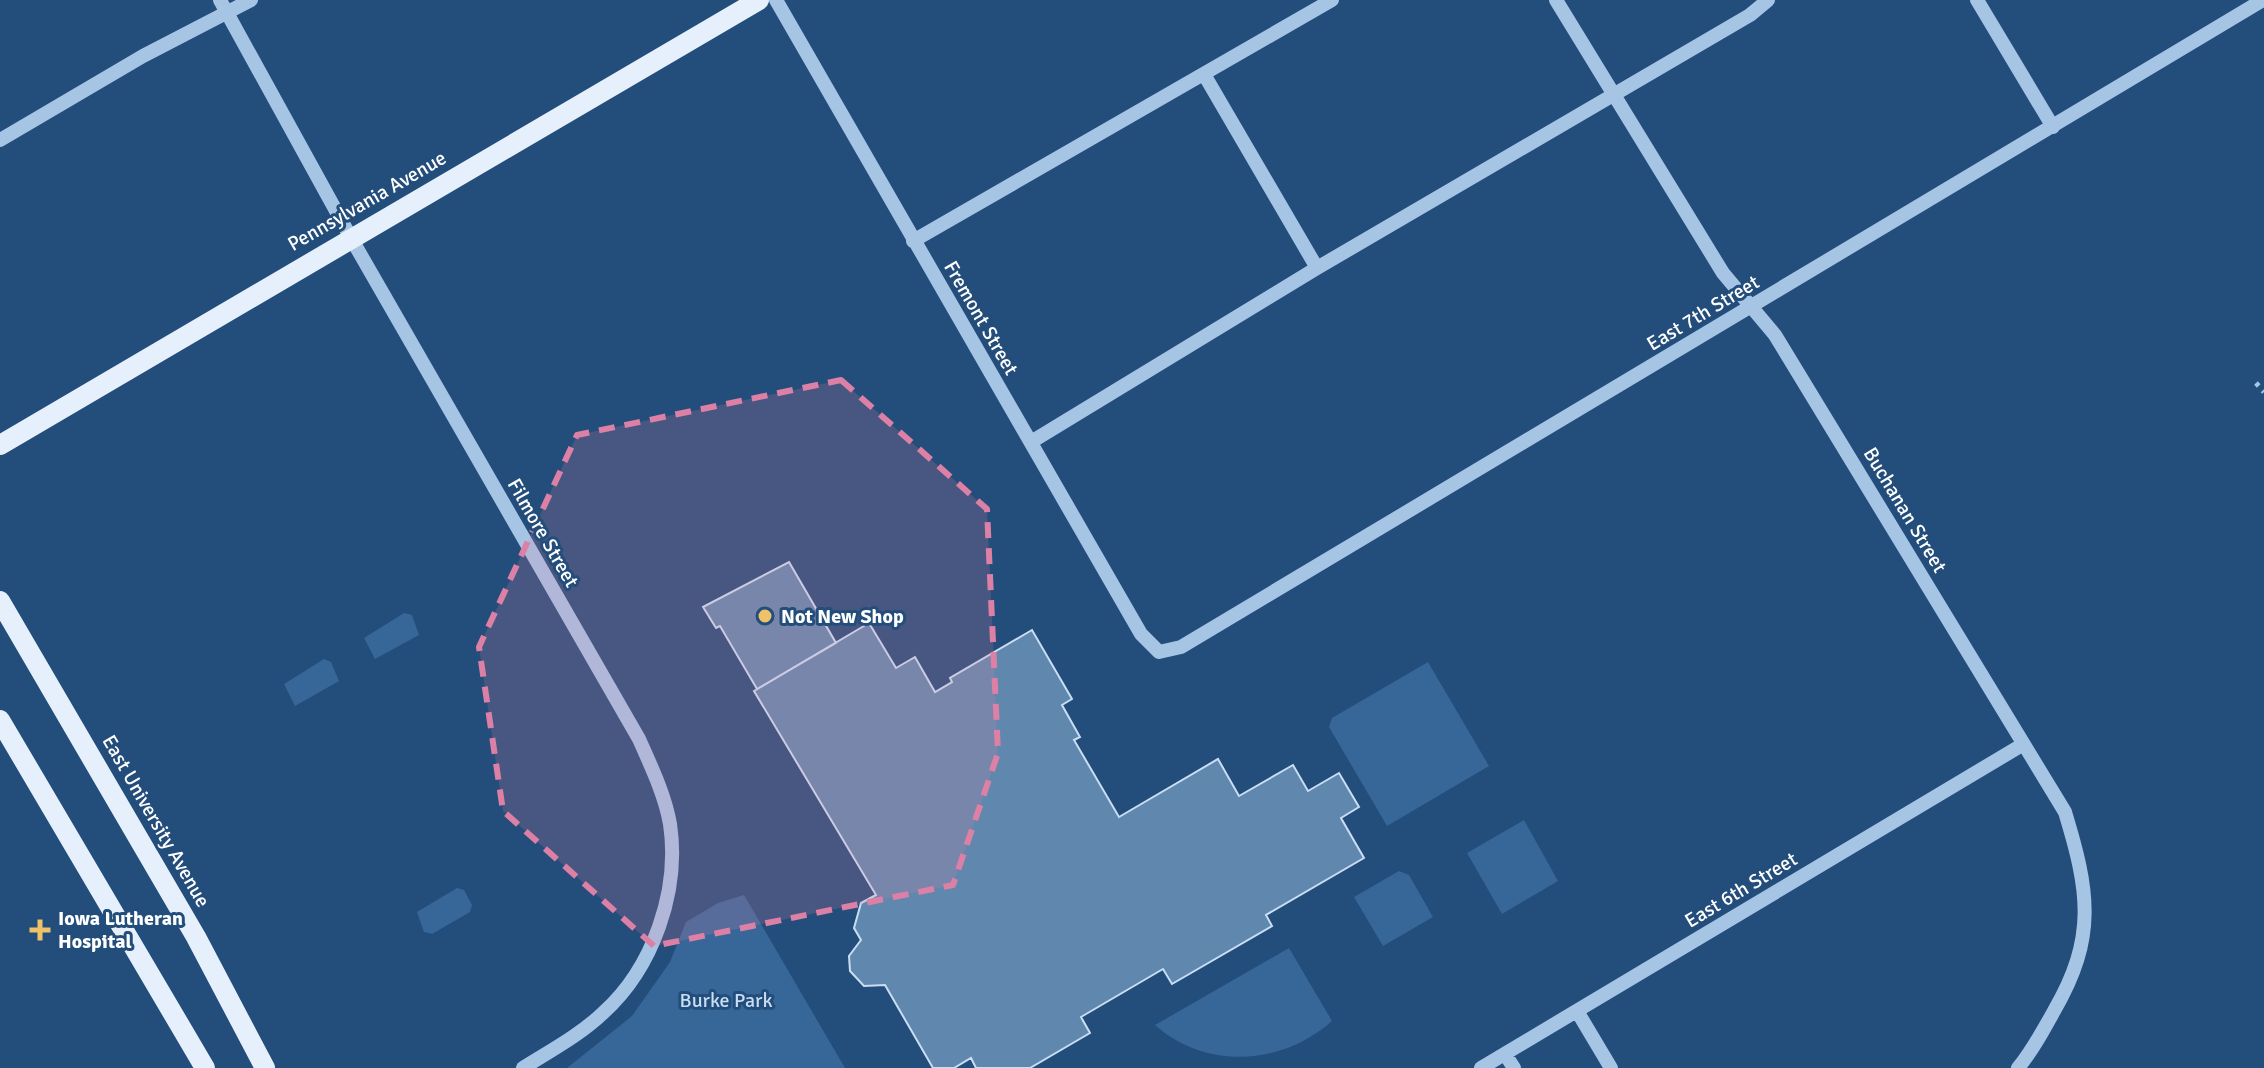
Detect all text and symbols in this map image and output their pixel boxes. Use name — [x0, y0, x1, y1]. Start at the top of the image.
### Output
street label: Pennsylvania Avenue — [283, 145, 451, 257]
street label: Fremont Street — [938, 256, 1024, 380]
street label: East 7th Street — [1642, 270, 1764, 356]
street label: Buchanan Street — [1858, 443, 1952, 577]
street label: Filmore Street — [502, 474, 584, 592]
place label: Not New Shop — [781, 604, 904, 629]
marker: Not New Shop — [756, 607, 774, 625]
street label: East University Avenue — [97, 730, 215, 912]
street label: East 6th Street — [1680, 847, 1802, 933]
place label: Iowa Lutheran Hospital — [58, 906, 183, 954]
marker: Iowa Lutheran Hospital — [29, 919, 51, 941]
park label: Burke Park — [680, 988, 772, 1013]

